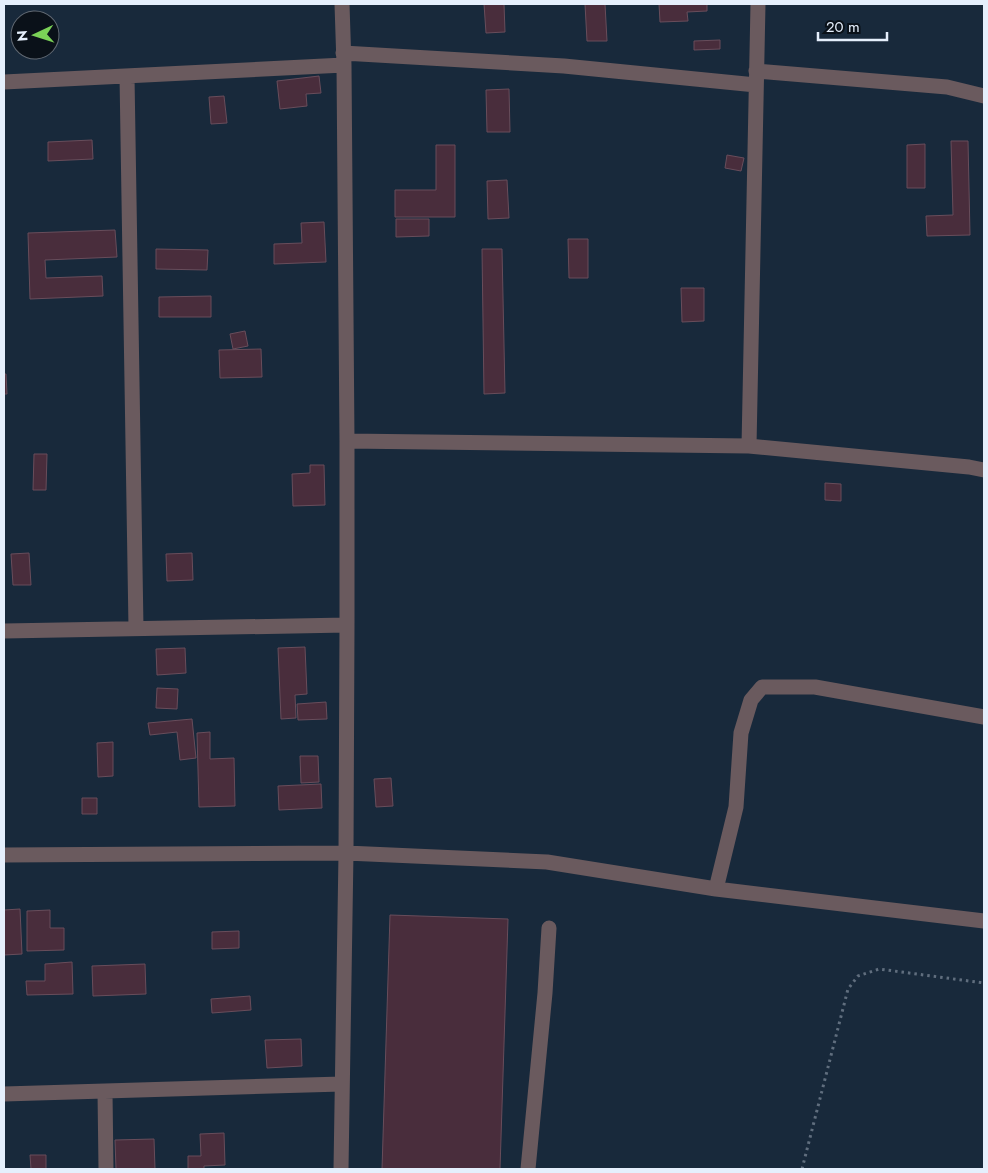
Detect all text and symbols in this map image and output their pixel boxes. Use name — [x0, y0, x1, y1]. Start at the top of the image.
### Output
north arrow — [10, 10, 60, 60]
scale bar — [818, 10, 887, 42]
text: 20 m — [826, 16, 860, 38]
text: N — [12, 30, 32, 42]

